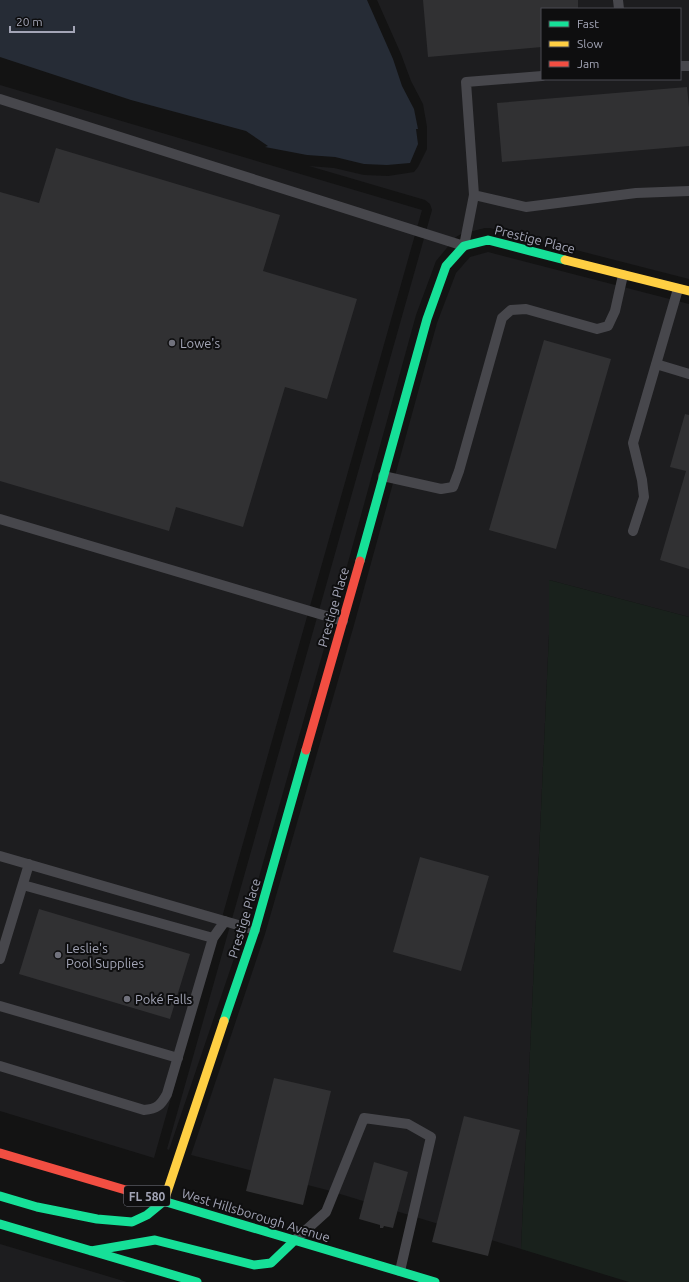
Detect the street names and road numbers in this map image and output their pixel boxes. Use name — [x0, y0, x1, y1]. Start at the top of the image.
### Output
street label: Prestige Place — [493, 222, 577, 256]
street label: Prestige Place — [315, 565, 351, 649]
street label: Prestige Place — [225, 877, 263, 959]
road number: FL 580 — [124, 1186, 170, 1206]
street label: West Hillsborough Avenue — [180, 1186, 332, 1244]

